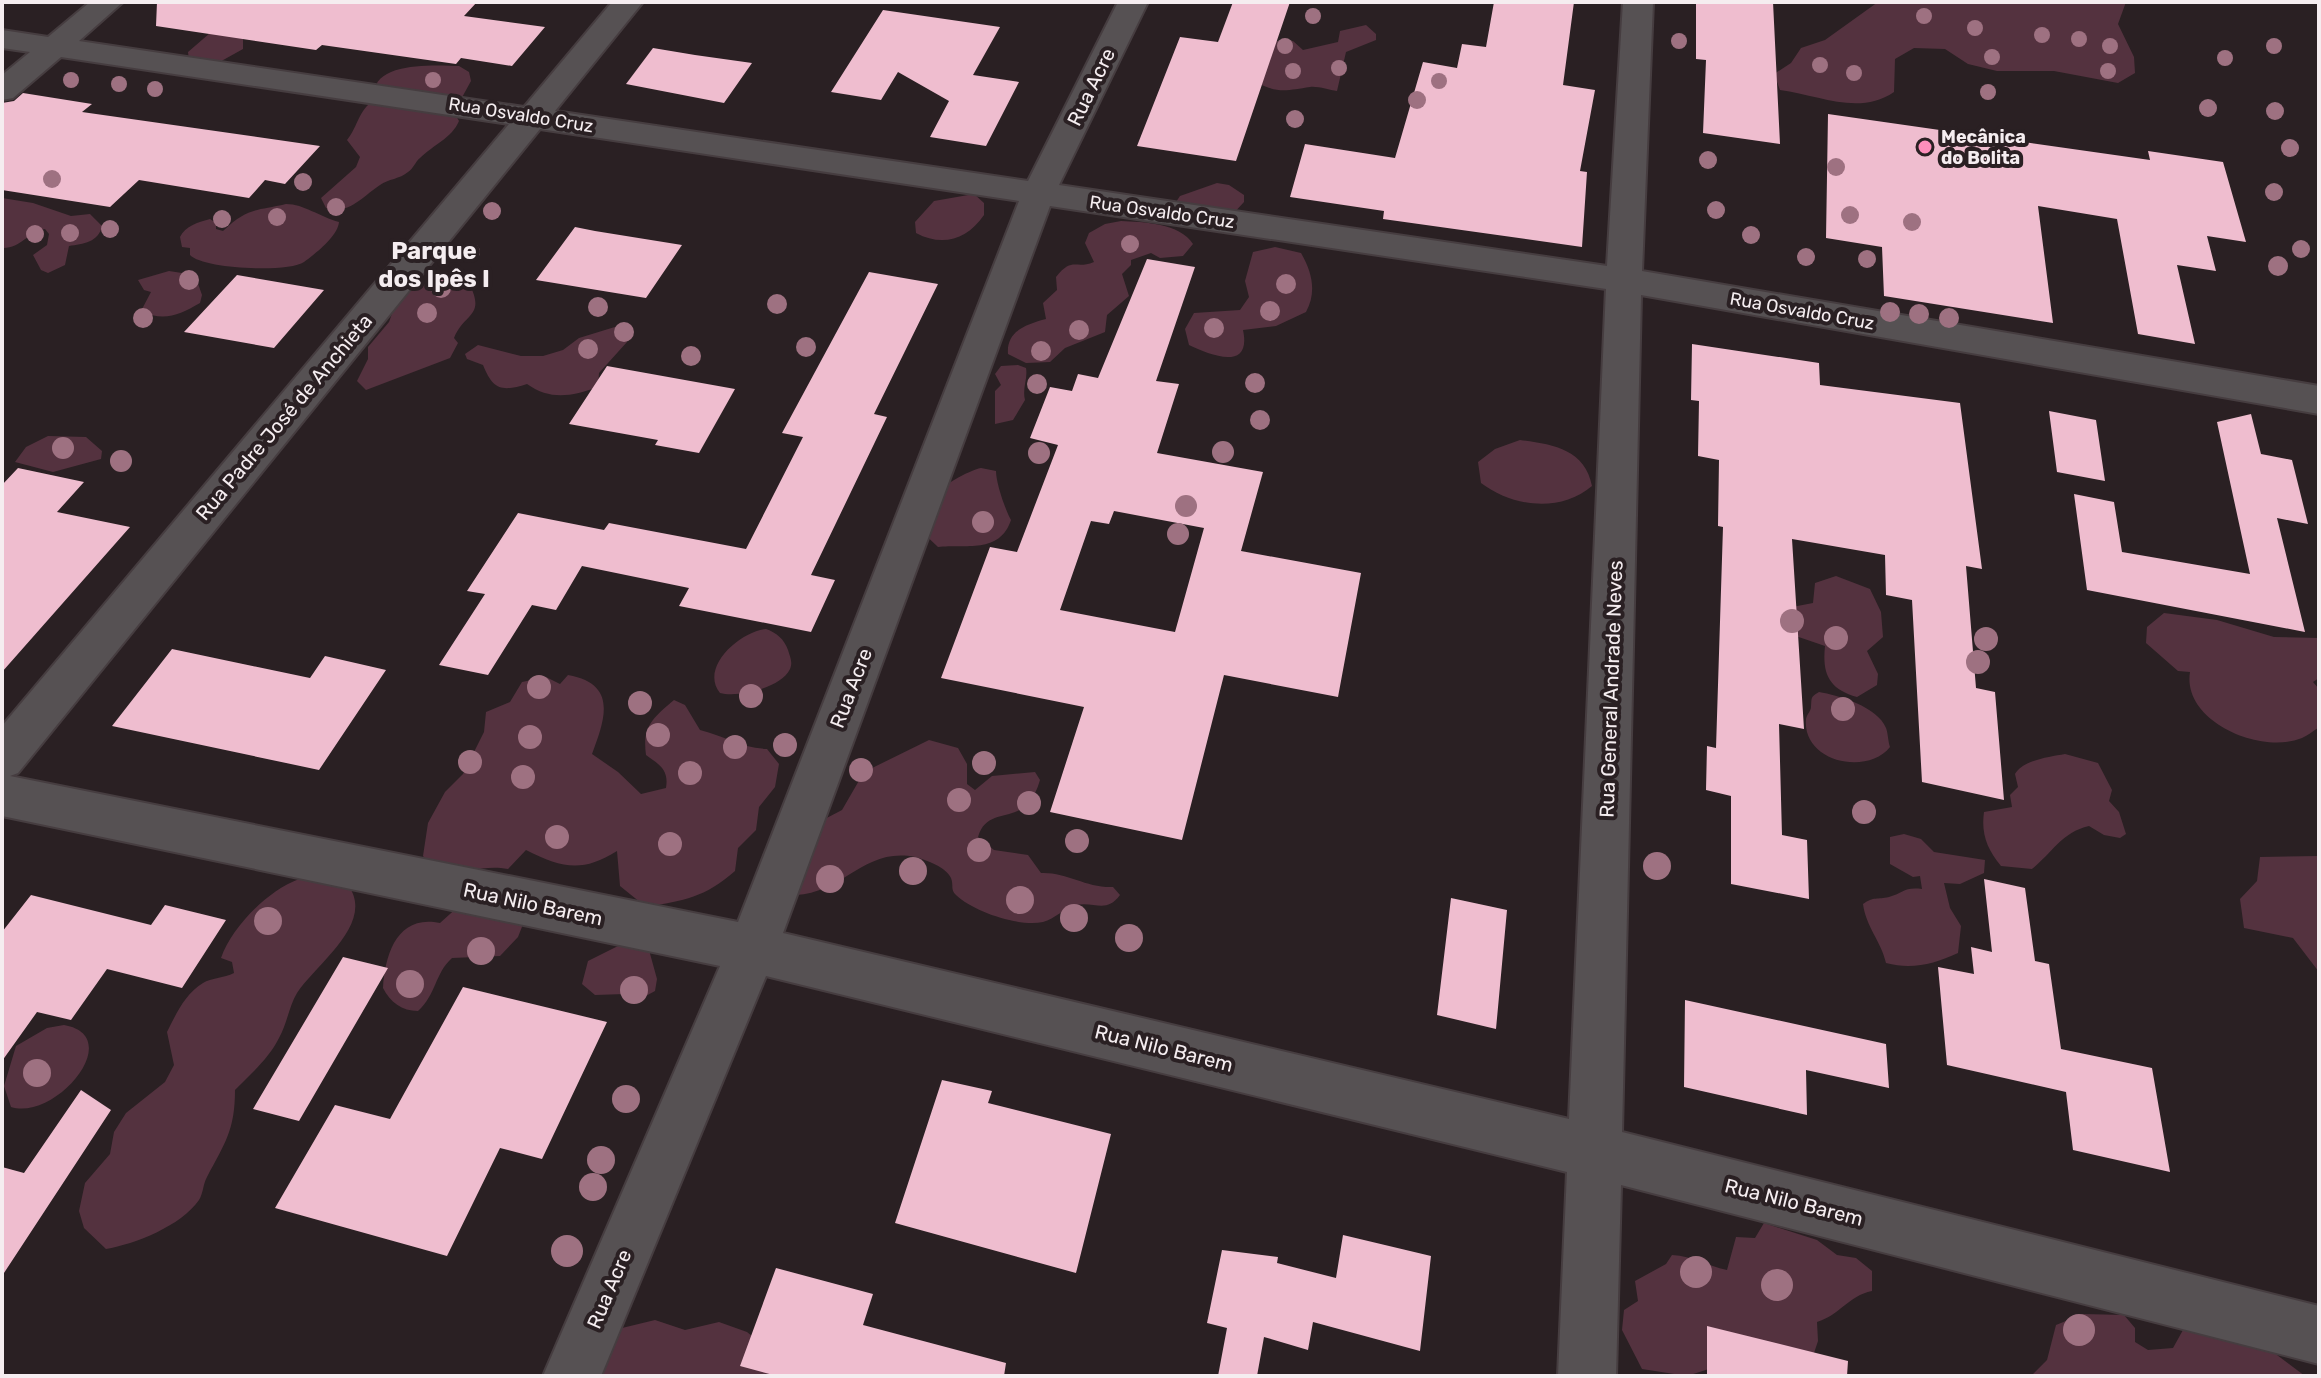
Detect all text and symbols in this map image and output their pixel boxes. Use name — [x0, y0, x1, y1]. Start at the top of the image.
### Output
street label: Rua Acre — [1062, 44, 1120, 130]
street label: Rua Osvaldo Cruz — [447, 93, 595, 137]
place label: Mecânica do Bolita — [1941, 126, 2026, 169]
marker: Mecânica do Bolita — [1916, 138, 1934, 156]
street label: Rua Osvaldo Cruz — [1088, 191, 1236, 233]
district label: Parque dos Ipês I — [378, 237, 490, 293]
street label: Rua Osvaldo Cruz — [1728, 287, 1876, 335]
street label: Rua Padre José de Anchieta — [191, 309, 377, 525]
street label: Rua General Andrade Neves — [1595, 560, 1627, 818]
street label: Rua Acre — [825, 645, 877, 731]
street label: Rua Nilo Barem — [461, 878, 605, 930]
street label: Rua Nilo Barem — [1092, 1019, 1236, 1077]
street label: Rua Nilo Barem — [1722, 1173, 1866, 1231]
street label: Rua Acre — [582, 1246, 636, 1332]

